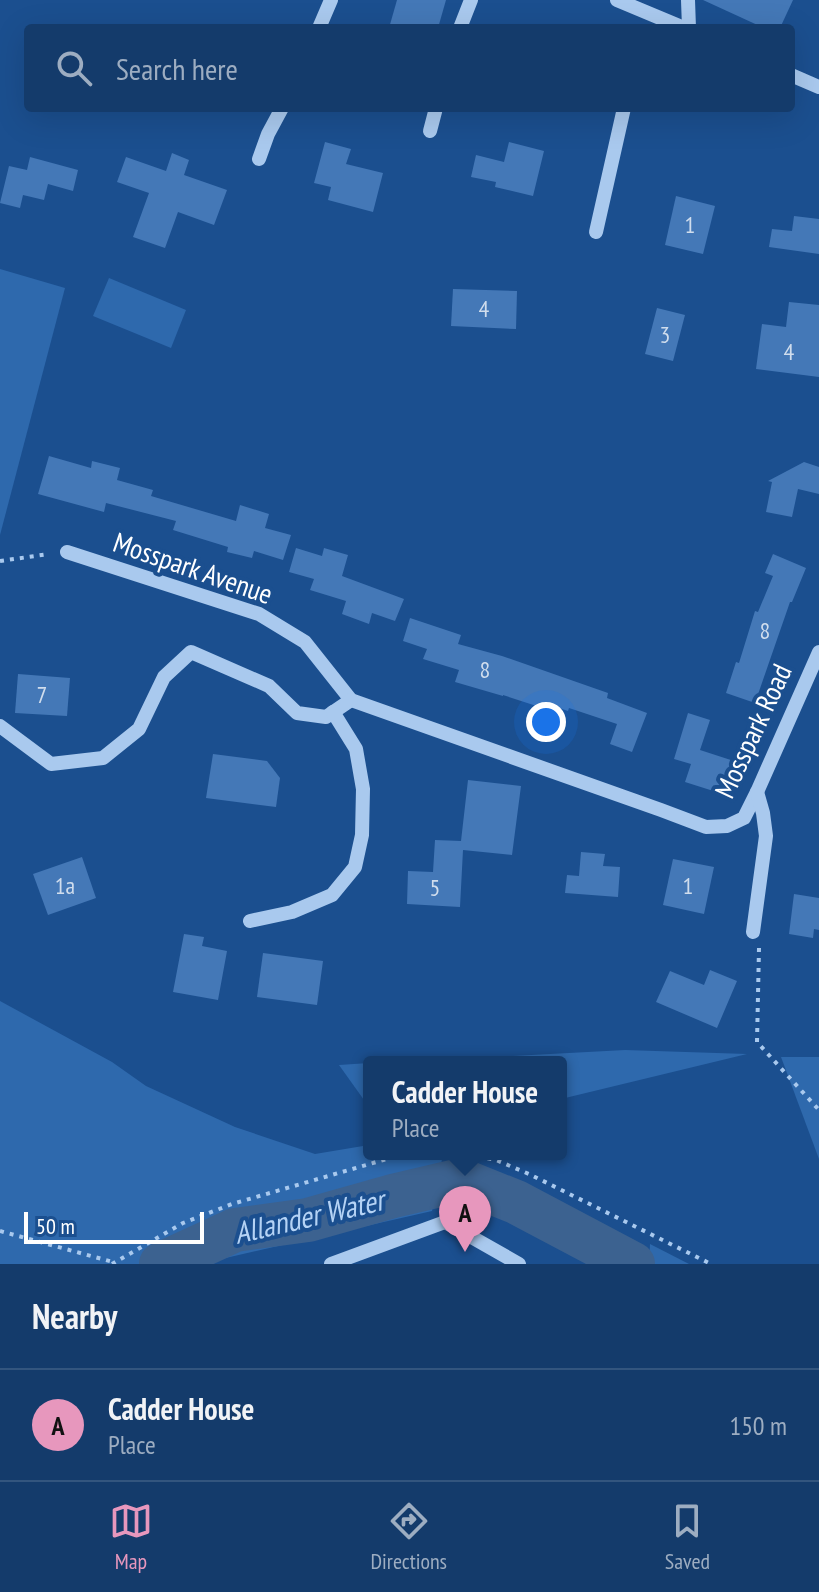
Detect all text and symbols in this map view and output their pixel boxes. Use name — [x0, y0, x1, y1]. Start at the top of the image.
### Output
search box — [24, 24, 795, 112]
icon: search — [52, 46, 96, 90]
text: Search here — [116, 49, 238, 88]
house number: 1 — [685, 209, 695, 240]
house number: 4 — [479, 293, 490, 324]
house number: 3 — [660, 319, 670, 350]
house number: 4 — [784, 336, 795, 367]
street label: Mosspark Avenue — [109, 523, 278, 612]
house number: 8 — [760, 615, 770, 646]
house number: 8 — [480, 654, 490, 685]
street label: Mosspark Road — [705, 658, 800, 804]
house number: 7 — [37, 679, 47, 710]
your location — [526, 702, 566, 742]
house number: 1a — [55, 870, 75, 901]
house number: 1 — [683, 870, 693, 901]
house number: 5 — [430, 872, 440, 903]
popup — [363, 1056, 567, 1160]
text: Cadder House — [392, 1072, 538, 1111]
text: Place — [392, 1111, 440, 1144]
water label: Allander Water — [230, 1179, 391, 1252]
pin: A — [439, 1186, 491, 1252]
scale bar — [24, 1208, 204, 1244]
text: 50 m — [36, 1212, 75, 1240]
text: Nearby — [32, 1294, 117, 1338]
text: Cadder House — [108, 1389, 254, 1428]
text: A — [51, 1409, 65, 1442]
text: 150 m — [729, 1409, 787, 1442]
text: Place — [108, 1428, 156, 1461]
tab: Map — [109, 1499, 153, 1575]
tab: Directions — [371, 1499, 447, 1575]
tab: Saved — [665, 1499, 710, 1575]

